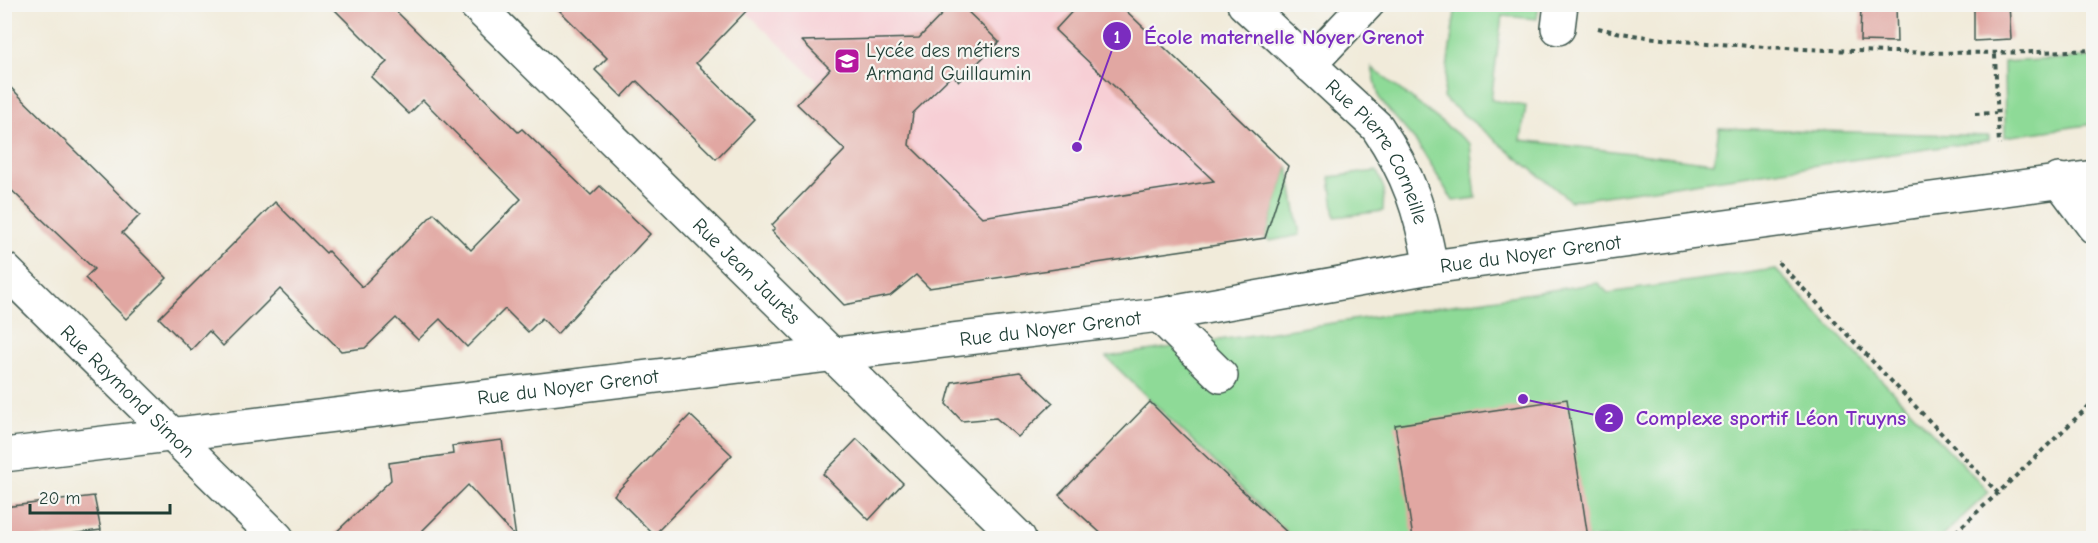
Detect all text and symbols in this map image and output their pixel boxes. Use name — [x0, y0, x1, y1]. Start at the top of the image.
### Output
callout: École maternelle Noyer Grenot — [1102, 17, 1436, 56]
text: École maternelle Noyer Grenot — [1144, 25, 1425, 49]
text: 1 — [1113, 27, 1121, 48]
place label: Lycée des métiers Armand Guillaumin — [866, 39, 1031, 85]
school or university icon: Lycée des métiers Armand Guillaumin — [832, 46, 862, 76]
street label: Rue Pierre Corneille — [1321, 74, 1433, 227]
street label: Rue Jean Jaurès — [688, 213, 805, 329]
street label: Rue du Noyer Grenot — [1438, 230, 1624, 277]
street label: Rue du Noyer Grenot — [958, 306, 1144, 351]
street label: Rue Raymond Simon — [56, 320, 200, 462]
street label: Rue du Noyer Grenot — [476, 364, 661, 409]
callout: Complexe sportif Léon Truyns — [1594, 399, 1918, 438]
text: Complexe sportif Léon Truyns — [1636, 406, 1906, 430]
text: 2 — [1605, 408, 1614, 429]
scale bar — [30, 477, 170, 515]
text: 20 m — [39, 488, 80, 509]

